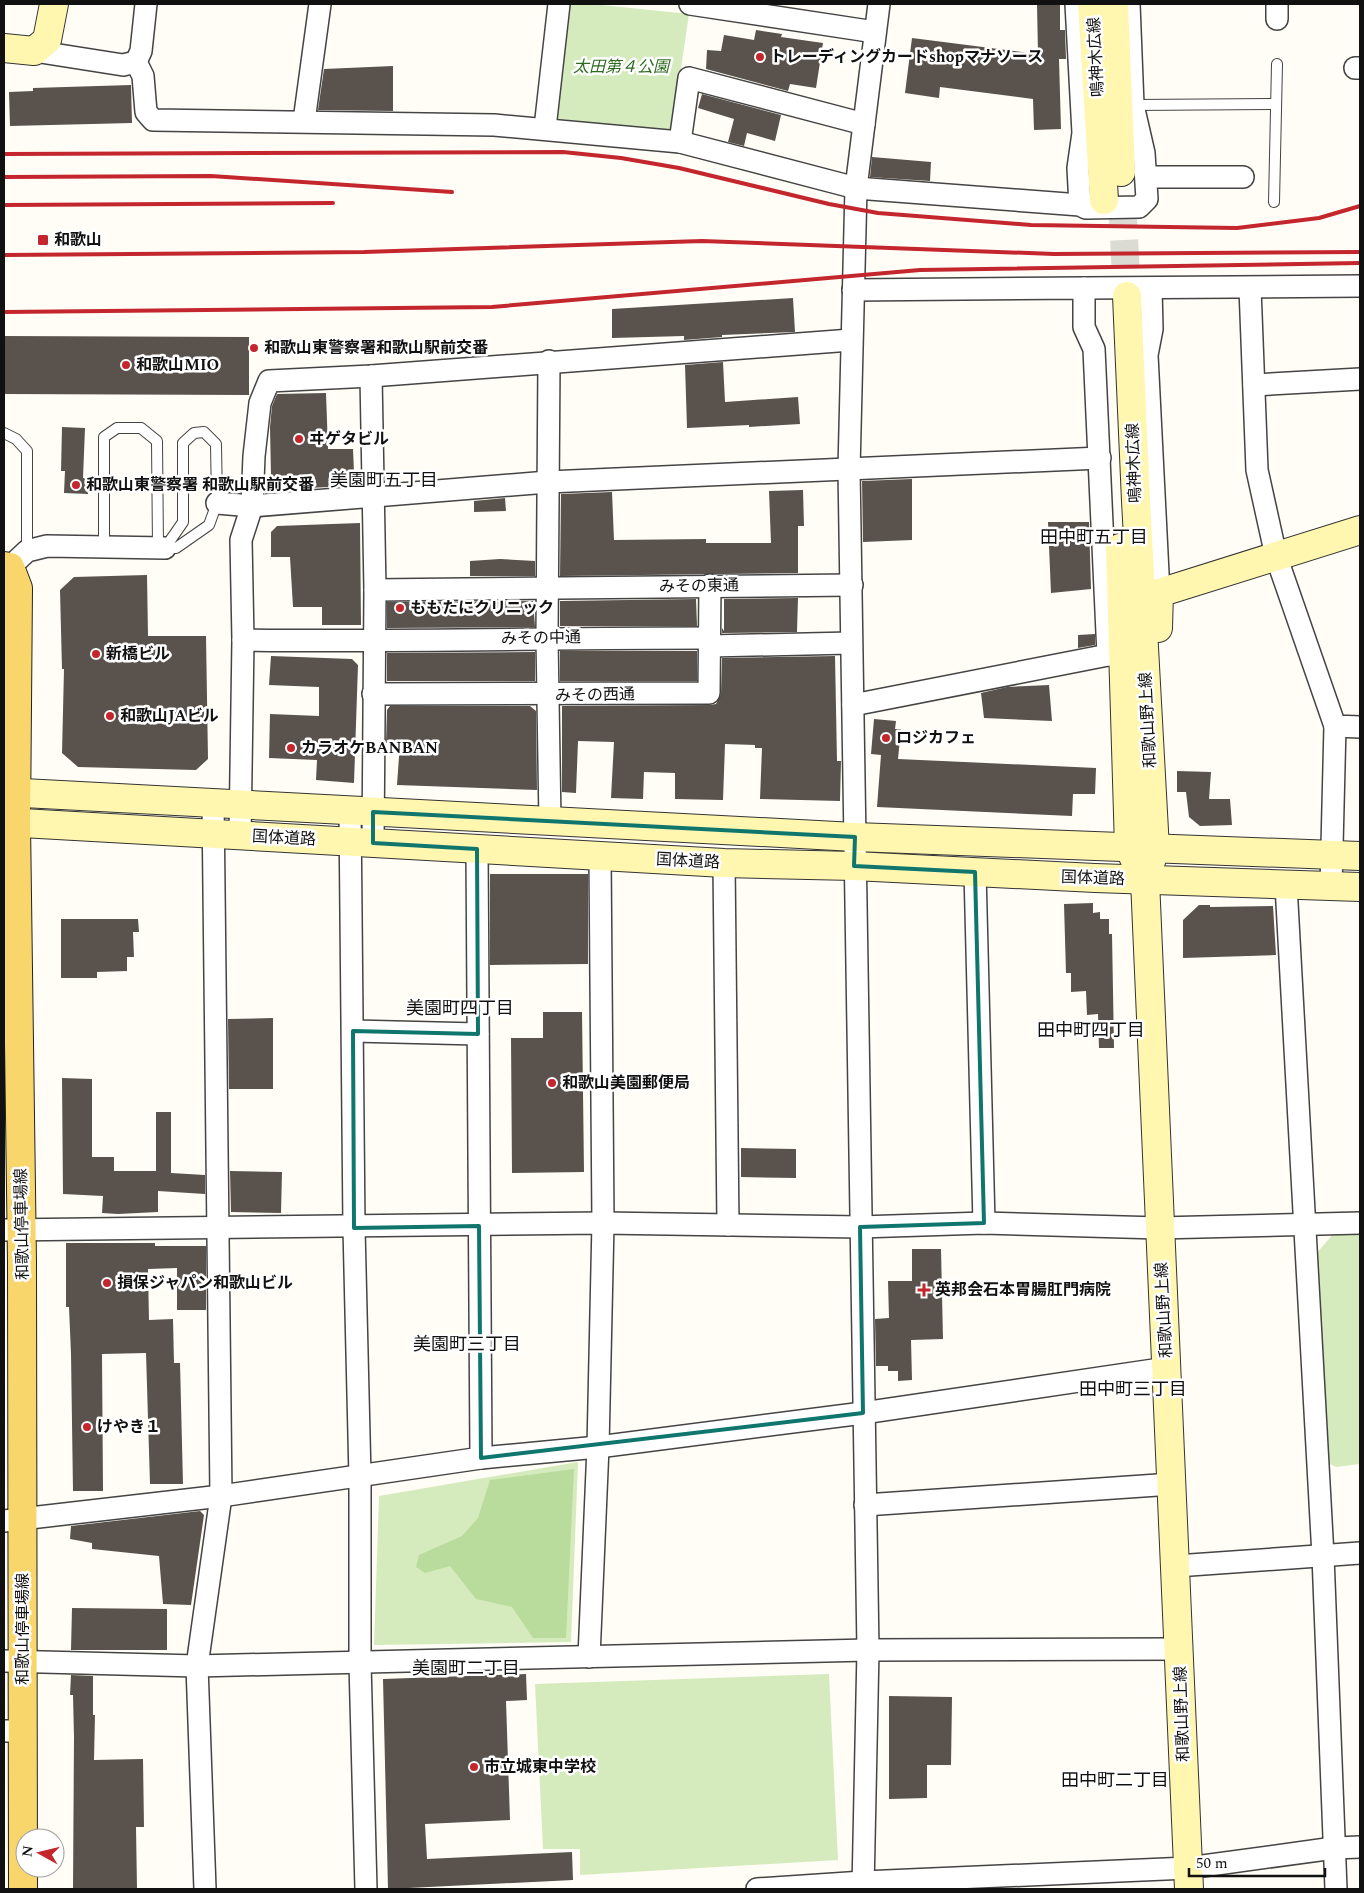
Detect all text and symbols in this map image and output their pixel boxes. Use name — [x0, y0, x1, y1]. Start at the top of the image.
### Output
street label: 鳴神木広線 — [1082, 16, 1110, 98]
place label: トレーディングカードshopマナソース — [770, 45, 1043, 69]
marker: トレーディングカードshopマナソース — [754, 51, 766, 63]
park label: 太田第４公園 — [573, 55, 671, 79]
place label: 和歌山 — [54, 228, 102, 252]
marker: 和歌山 — [36, 233, 50, 247]
place label: 和歌山東警察署和歌山駅前交番 — [264, 336, 488, 360]
marker: 和歌山東警察署和歌山駅前交番 — [248, 342, 260, 354]
place label: 和歌山MIO — [136, 353, 219, 377]
marker: 和歌山MIO — [120, 359, 132, 371]
street label: 鳴神木広線 — [1121, 423, 1147, 503]
place label: ヰゲタビル — [309, 427, 389, 451]
marker: ヰゲタビル — [293, 433, 305, 445]
district label: 美園町五丁目 — [330, 467, 438, 494]
place label: 和歌山東警察署 和歌山駅前交番 — [86, 473, 314, 497]
marker: 和歌山東警察署 和歌山駅前交番 — [70, 479, 82, 491]
district label: 田中町五丁目 — [1040, 524, 1148, 551]
street label: みその東通 — [659, 573, 739, 599]
place label: ももたにクリニック — [410, 596, 554, 620]
marker: ももたにクリニック — [394, 602, 406, 614]
street label: みその中通 — [501, 625, 581, 651]
place label: 新橋ビル — [106, 642, 170, 666]
marker: 新橋ビル — [90, 648, 102, 660]
street label: 和歌山野上線 — [1134, 671, 1162, 769]
street label: みその西通 — [555, 682, 635, 708]
place label: 和歌山JAビル — [120, 704, 219, 728]
marker: 和歌山JAビル — [104, 710, 116, 722]
place label: ロジカフェ — [896, 726, 976, 750]
marker: ロジカフェ — [880, 732, 892, 744]
place label: カラオケBANBAN — [301, 736, 438, 760]
marker: カラオケBANBAN — [285, 742, 297, 754]
street label: 国体道路 — [251, 824, 317, 852]
street label: 国体道路 — [655, 847, 721, 875]
street label: 国体道路 — [1061, 865, 1125, 891]
district label: 美園町四丁目 — [406, 995, 514, 1022]
district label: 田中町四丁目 — [1037, 1017, 1145, 1044]
place label: 和歌山美園郵便局 — [562, 1071, 690, 1095]
marker: 和歌山美園郵便局 — [546, 1077, 558, 1089]
street label: 和歌山停車場線 — [9, 1168, 35, 1280]
street label: 和歌山野上線 — [1150, 1261, 1178, 1359]
place label: 損保ジャパン和歌山ビル — [117, 1271, 293, 1295]
marker: 損保ジャパン和歌山ビル — [101, 1277, 113, 1289]
place label: 英邦会石本胃腸肛門病院 — [935, 1278, 1111, 1302]
marker: 英邦会石本胃腸肛門病院 — [917, 1283, 931, 1297]
district label: 美園町三丁目 — [413, 1331, 521, 1358]
district label: 田中町三丁目 — [1079, 1376, 1187, 1403]
place label: けやき１ — [97, 1415, 161, 1439]
marker: けやき１ — [81, 1421, 93, 1433]
street label: 和歌山停車場線 — [11, 1573, 35, 1685]
district label: 美園町二丁目 — [412, 1655, 520, 1682]
street label: 和歌山野上線 — [1168, 1666, 1196, 1762]
place label: 市立城東中学校 — [484, 1755, 596, 1779]
marker: 市立城東中学校 — [468, 1761, 480, 1773]
district label: 田中町二丁目 — [1061, 1767, 1169, 1794]
north arrow — [15, 1828, 65, 1878]
text: N — [16, 1844, 39, 1858]
scale bar — [1189, 1846, 1325, 1878]
text: 50 m — [1196, 1852, 1228, 1875]

